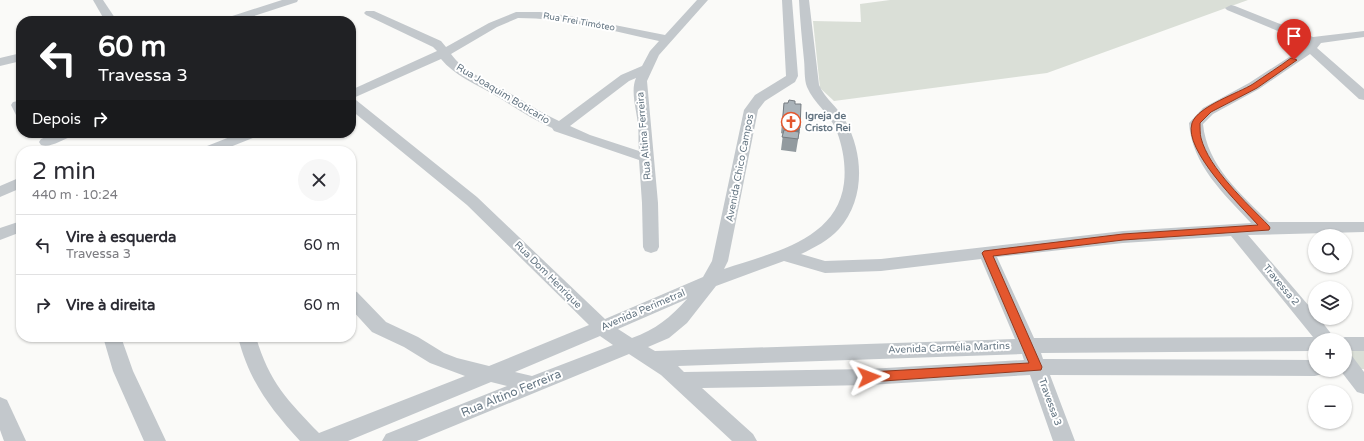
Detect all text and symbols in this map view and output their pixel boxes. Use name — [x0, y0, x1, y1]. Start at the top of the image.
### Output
street label: Rua Frei Timóteo — [542, 10, 616, 34]
pin — [1277, 19, 1311, 60]
icon: arrive — [1283, 25, 1305, 47]
text: 60 m — [98, 30, 166, 64]
icon: left — [32, 32, 84, 84]
street label: Rua Joaquim Boticario — [454, 61, 552, 127]
text: Travessa 3 — [98, 64, 188, 86]
street label: Rua Altina Ferreira — [634, 91, 654, 181]
icon: right — [89, 108, 111, 130]
text: Depois — [32, 110, 81, 128]
place label: Igreja de Cristo Rei — [805, 110, 851, 134]
church icon: Igreja de Cristo Rei — [780, 111, 802, 133]
street label: Avenida Chico Campos — [724, 113, 756, 223]
text: 2 min — [32, 157, 96, 186]
button: close — [298, 159, 340, 201]
text: 440 m · 10:24 — [32, 187, 118, 203]
text: Vire à esquerda — [66, 228, 176, 246]
map controls — [1308, 229, 1352, 429]
button: search — [1308, 229, 1352, 273]
icon: left — [32, 234, 54, 256]
text: 60 m — [303, 236, 340, 254]
street label: Rua Dom Henrique — [512, 239, 584, 311]
text: Travessa 3 — [66, 246, 131, 262]
street label: Travessa 2 — [1260, 262, 1302, 308]
button: layers — [1308, 281, 1352, 325]
street label: Avenida Perimetral — [599, 287, 687, 333]
icon: right — [32, 294, 54, 316]
text: Vire à direita — [66, 296, 155, 314]
text: 60 m — [303, 296, 340, 314]
button: + — [1308, 333, 1352, 377]
street label: Avenida Carmélia Martins — [888, 340, 1010, 356]
position arrow — [848, 356, 890, 398]
street label: Rua Altino Ferreira — [459, 367, 563, 419]
street label: Travessa 3 — [1036, 377, 1064, 427]
button: − — [1308, 385, 1352, 429]

